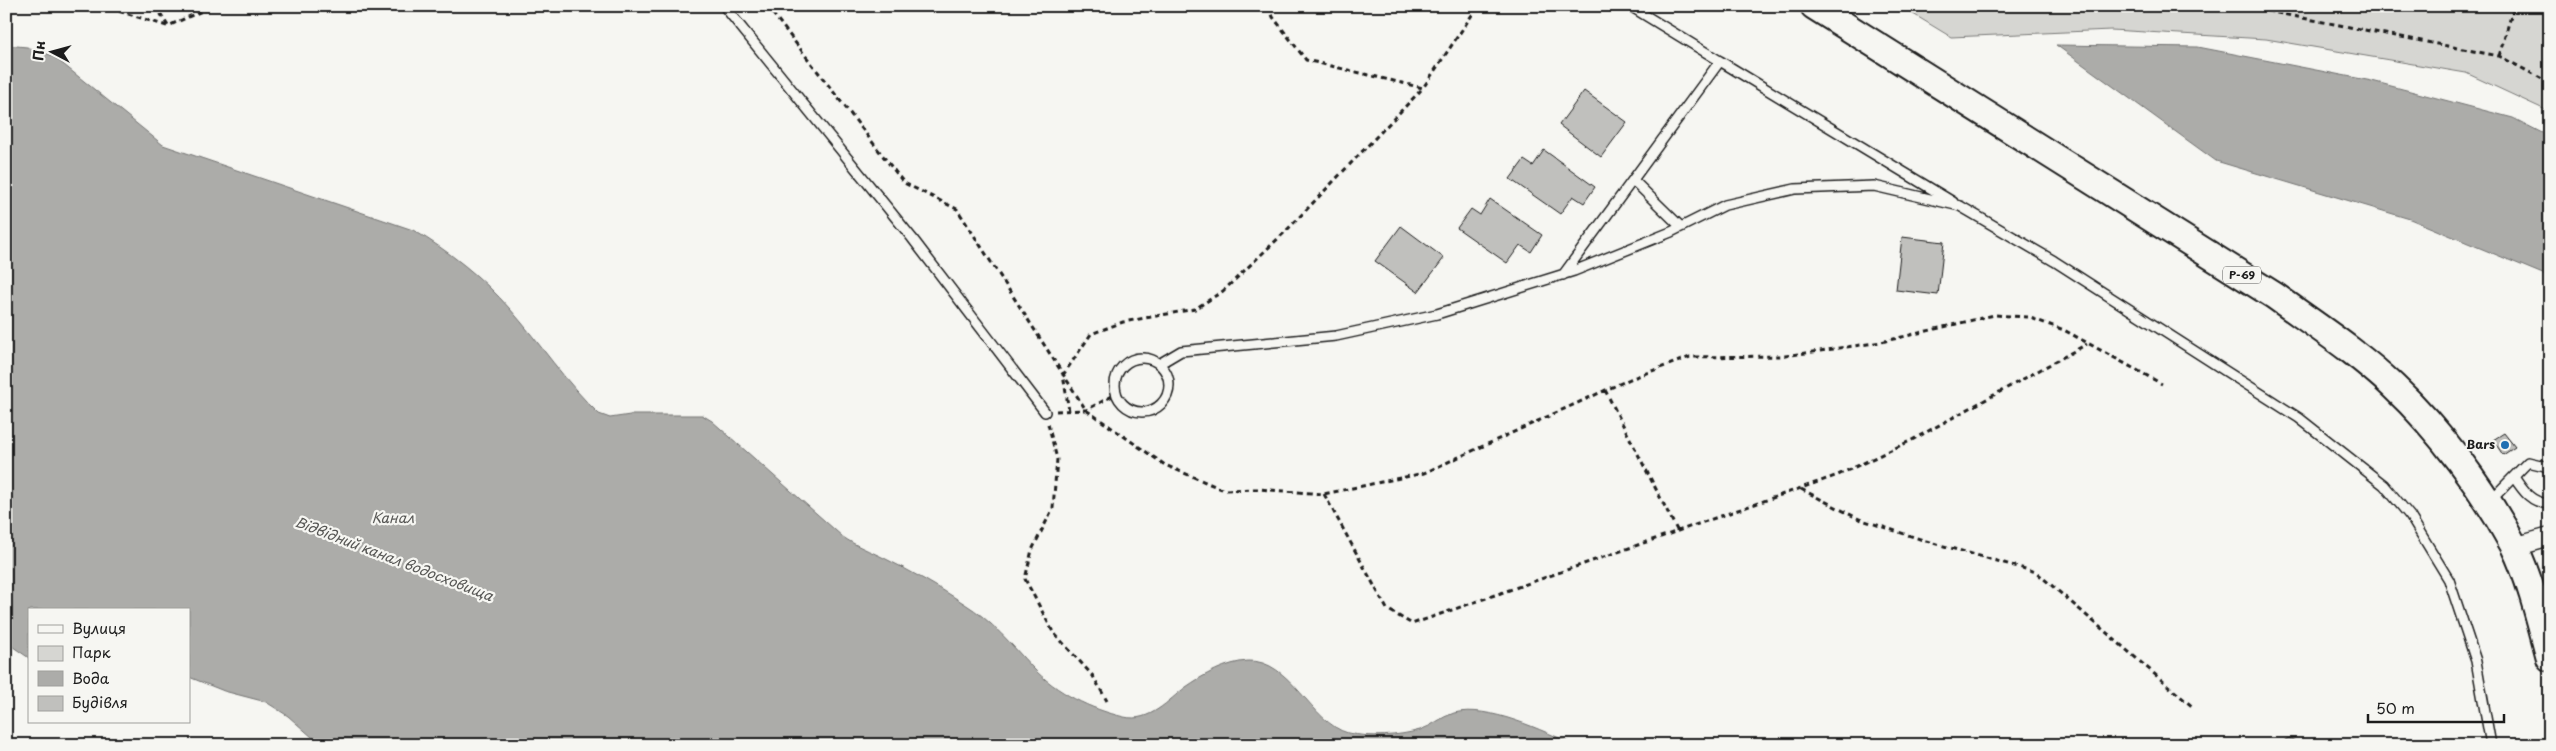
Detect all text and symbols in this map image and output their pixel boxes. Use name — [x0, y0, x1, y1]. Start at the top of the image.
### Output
north arrow — [28, 28, 78, 78]
text: Пн — [27, 39, 50, 62]
road number: Р-69 — [2223, 266, 2261, 284]
place label: Bars — [2466, 435, 2495, 453]
marker: Bars — [2499, 439, 2511, 451]
water label: Канал — [372, 507, 415, 528]
water label: Відвідний канал водосховища — [292, 511, 497, 607]
legend — [28, 608, 190, 724]
text: Вулиця — [72, 616, 126, 639]
text: Парк — [72, 640, 111, 663]
text: Вода — [72, 666, 110, 689]
text: Будівля — [72, 690, 128, 713]
scale bar — [2368, 691, 2505, 723]
text: 50 m — [2376, 696, 2415, 719]

